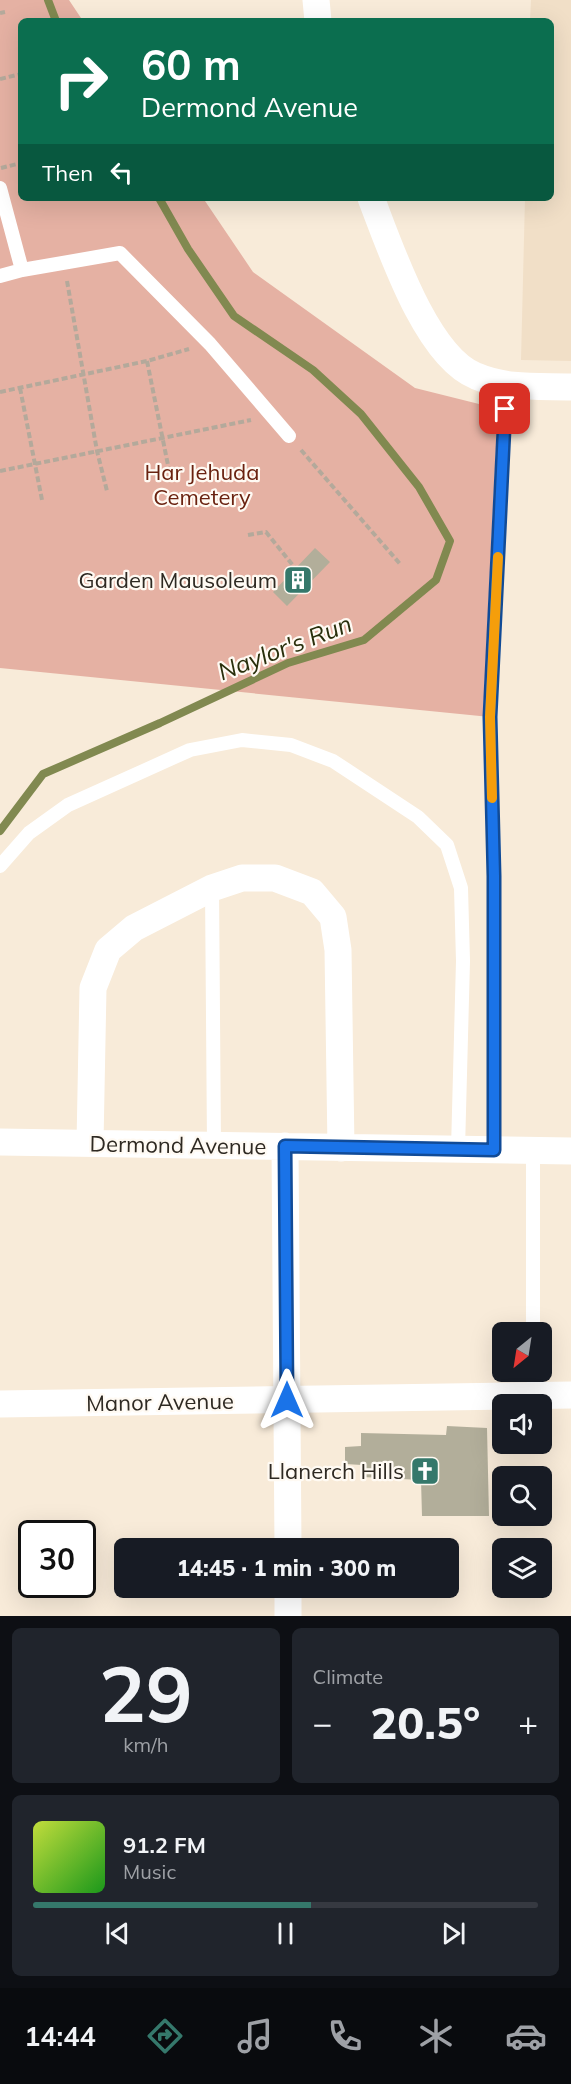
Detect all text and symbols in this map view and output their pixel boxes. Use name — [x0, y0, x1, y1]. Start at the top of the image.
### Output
text: 60 m — [141, 38, 241, 91]
icon: right — [42, 42, 120, 120]
text: Dermond Avenue — [141, 90, 358, 124]
icon: left — [105, 156, 138, 189]
text: Then — [42, 159, 93, 187]
pin — [479, 383, 530, 434]
icon: arrive — [488, 392, 521, 425]
park label: Har Jehuda Cemetery — [145, 458, 259, 511]
building icon: Garden Mausoleum — [282, 564, 314, 596]
place label: Garden Mausoleum — [79, 566, 277, 594]
water label: Naylor's Run — [213, 608, 356, 686]
street label: Dermond Avenue — [89, 1129, 267, 1161]
north arrow — [492, 1322, 552, 1382]
map controls — [492, 1322, 552, 1598]
position arrow — [255, 1368, 319, 1432]
street label: Manor Avenue — [86, 1387, 234, 1417]
button: sound — [492, 1394, 552, 1454]
church icon: Llanerch Hills — [409, 1455, 441, 1487]
place label: Llanerch Hills — [268, 1457, 404, 1485]
button: search — [492, 1466, 552, 1526]
speed limit sign: 30 — [18, 1520, 96, 1598]
button: layers — [492, 1538, 552, 1598]
text: 14:45 · 1 min · 300 m — [177, 1554, 396, 1582]
text: 29 — [99, 1644, 193, 1742]
text: Climate — [313, 1664, 383, 1689]
text: 20.5° — [370, 1694, 480, 1750]
text: − — [313, 1702, 332, 1743]
text: + — [518, 1702, 538, 1743]
text: km/h — [123, 1732, 168, 1757]
text: 91.2 FM — [123, 1831, 206, 1859]
text: Music — [123, 1859, 176, 1884]
icon: previous — [101, 1917, 134, 1950]
icon: pause — [269, 1917, 302, 1950]
icon: next — [437, 1917, 470, 1950]
icon: directions — [144, 2015, 186, 2057]
icon: music — [234, 2015, 276, 2057]
icon: phone — [324, 2015, 366, 2057]
icon: climate — [415, 2015, 457, 2057]
icon: car — [505, 2015, 547, 2057]
text: 14:44 — [24, 2019, 96, 2053]

